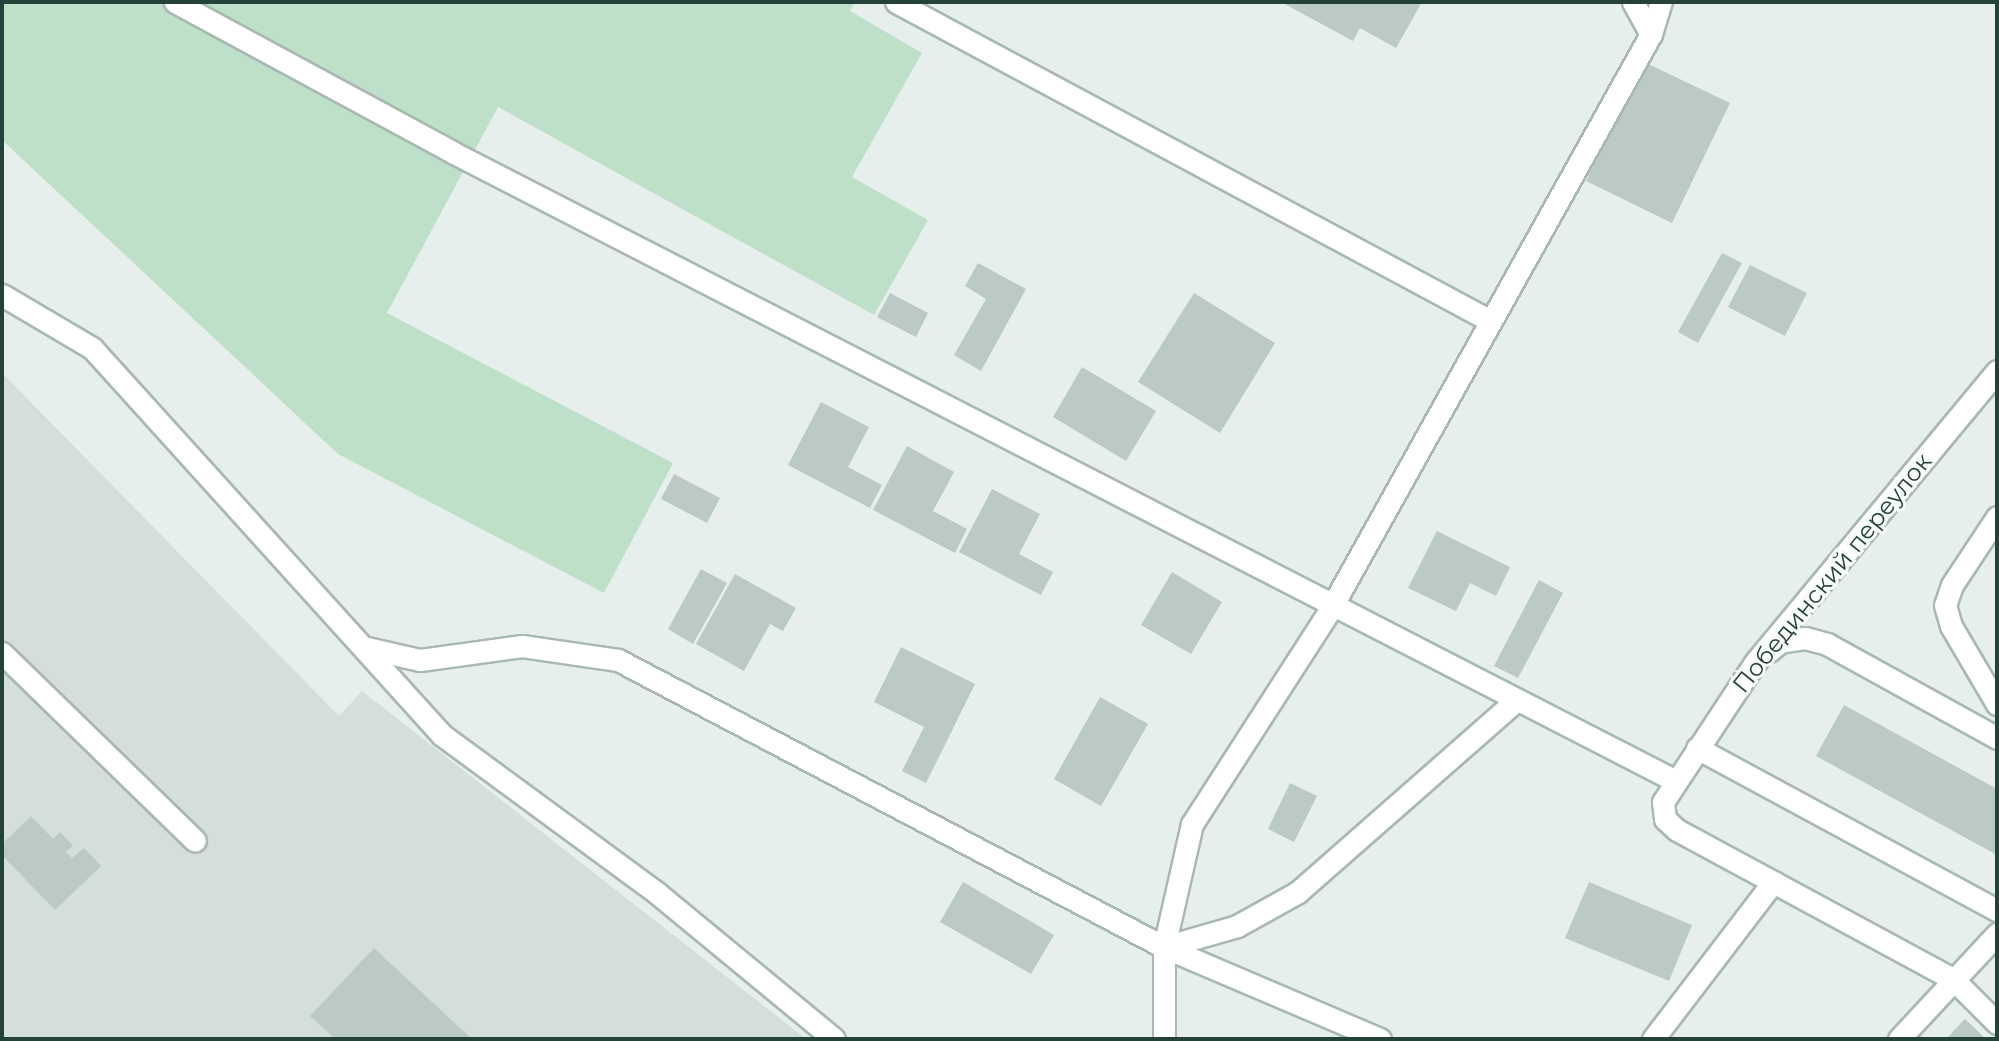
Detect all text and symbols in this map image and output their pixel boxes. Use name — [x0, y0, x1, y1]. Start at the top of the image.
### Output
street label: Побединский переулок — [1726, 447, 1938, 699]

